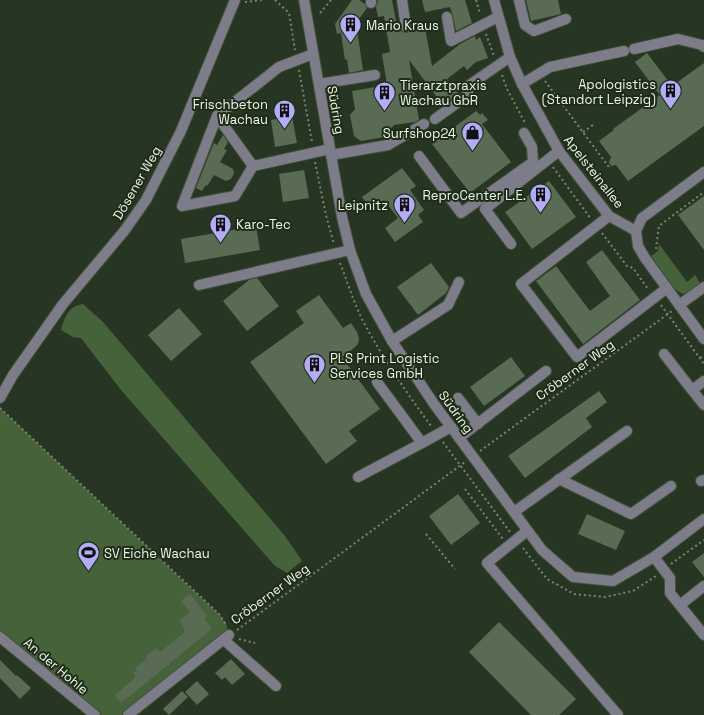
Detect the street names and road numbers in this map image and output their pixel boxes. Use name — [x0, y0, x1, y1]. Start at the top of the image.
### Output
street label: Südring — [323, 85, 349, 135]
street label: Apelsteinallee — [560, 132, 628, 212]
street label: Dösener Weg — [109, 143, 165, 223]
street label: Cröberner Weg — [532, 336, 618, 404]
street label: Südring — [435, 387, 477, 437]
street label: Cröberner Weg — [227, 560, 313, 628]
street label: An der Hohle — [20, 634, 92, 698]

